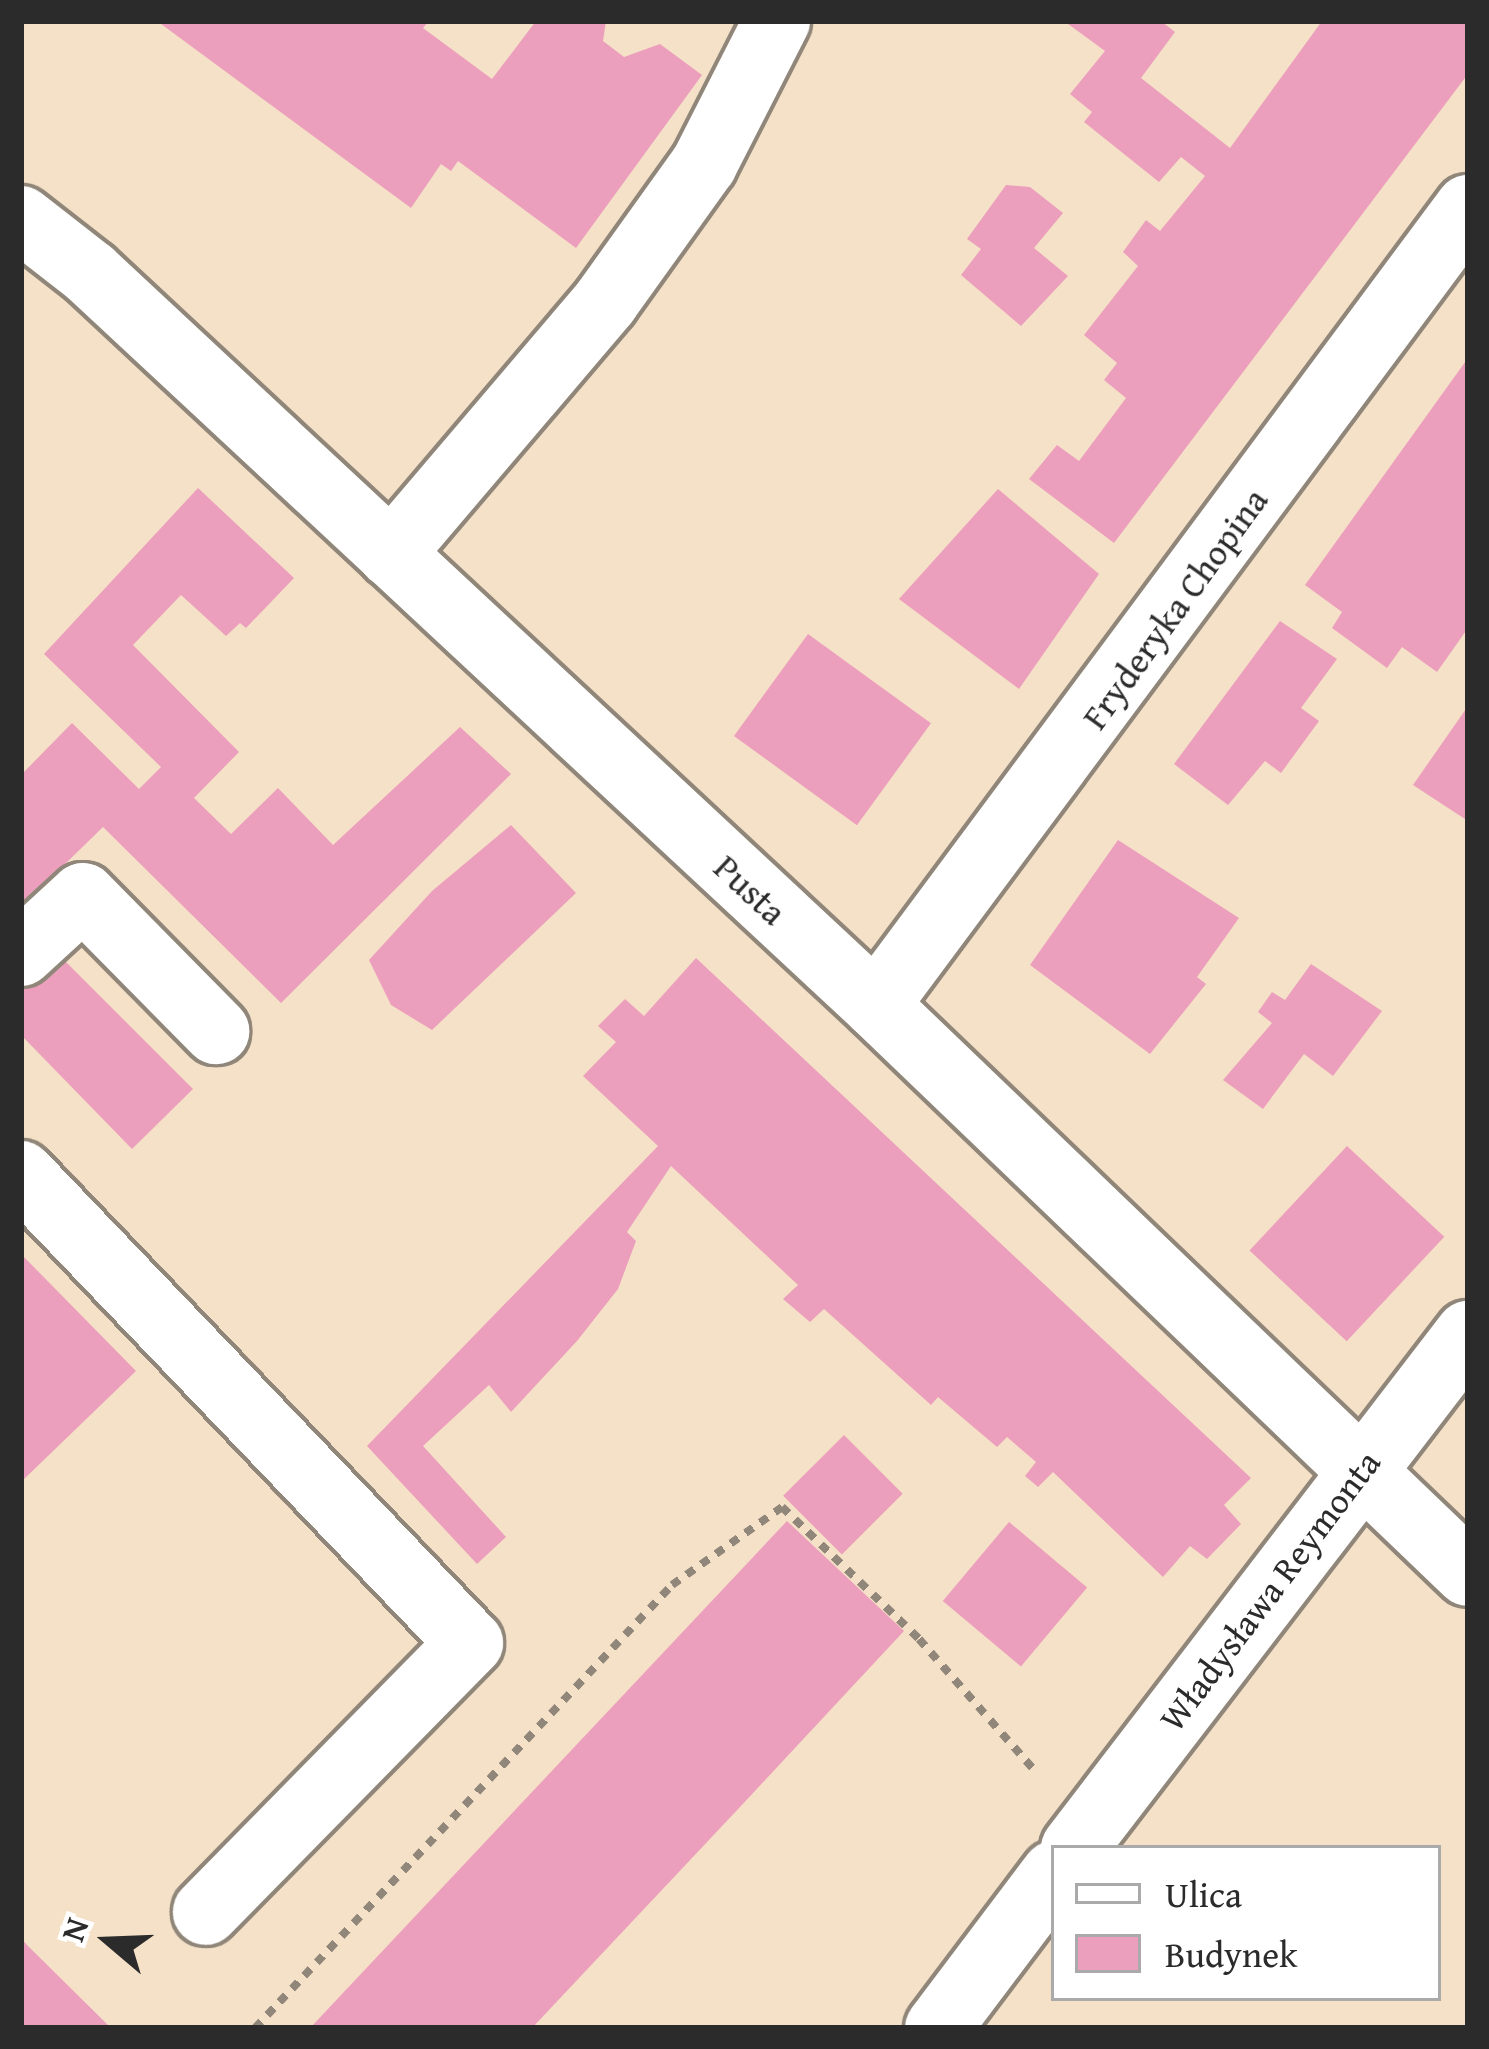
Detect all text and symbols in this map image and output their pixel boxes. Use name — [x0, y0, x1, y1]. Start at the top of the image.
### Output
street label: Fryderyka Chopina — [1072, 479, 1276, 737]
street label: Pusta — [706, 845, 796, 933]
street label: Władysława Reymonta — [1149, 1441, 1389, 1739]
legend — [1051, 1845, 1441, 2001]
text: Ulica — [1165, 1867, 1242, 1920]
north arrow — [48, 1881, 168, 2001]
text: N — [48, 1911, 100, 1948]
text: Budynek — [1165, 1927, 1297, 1980]

